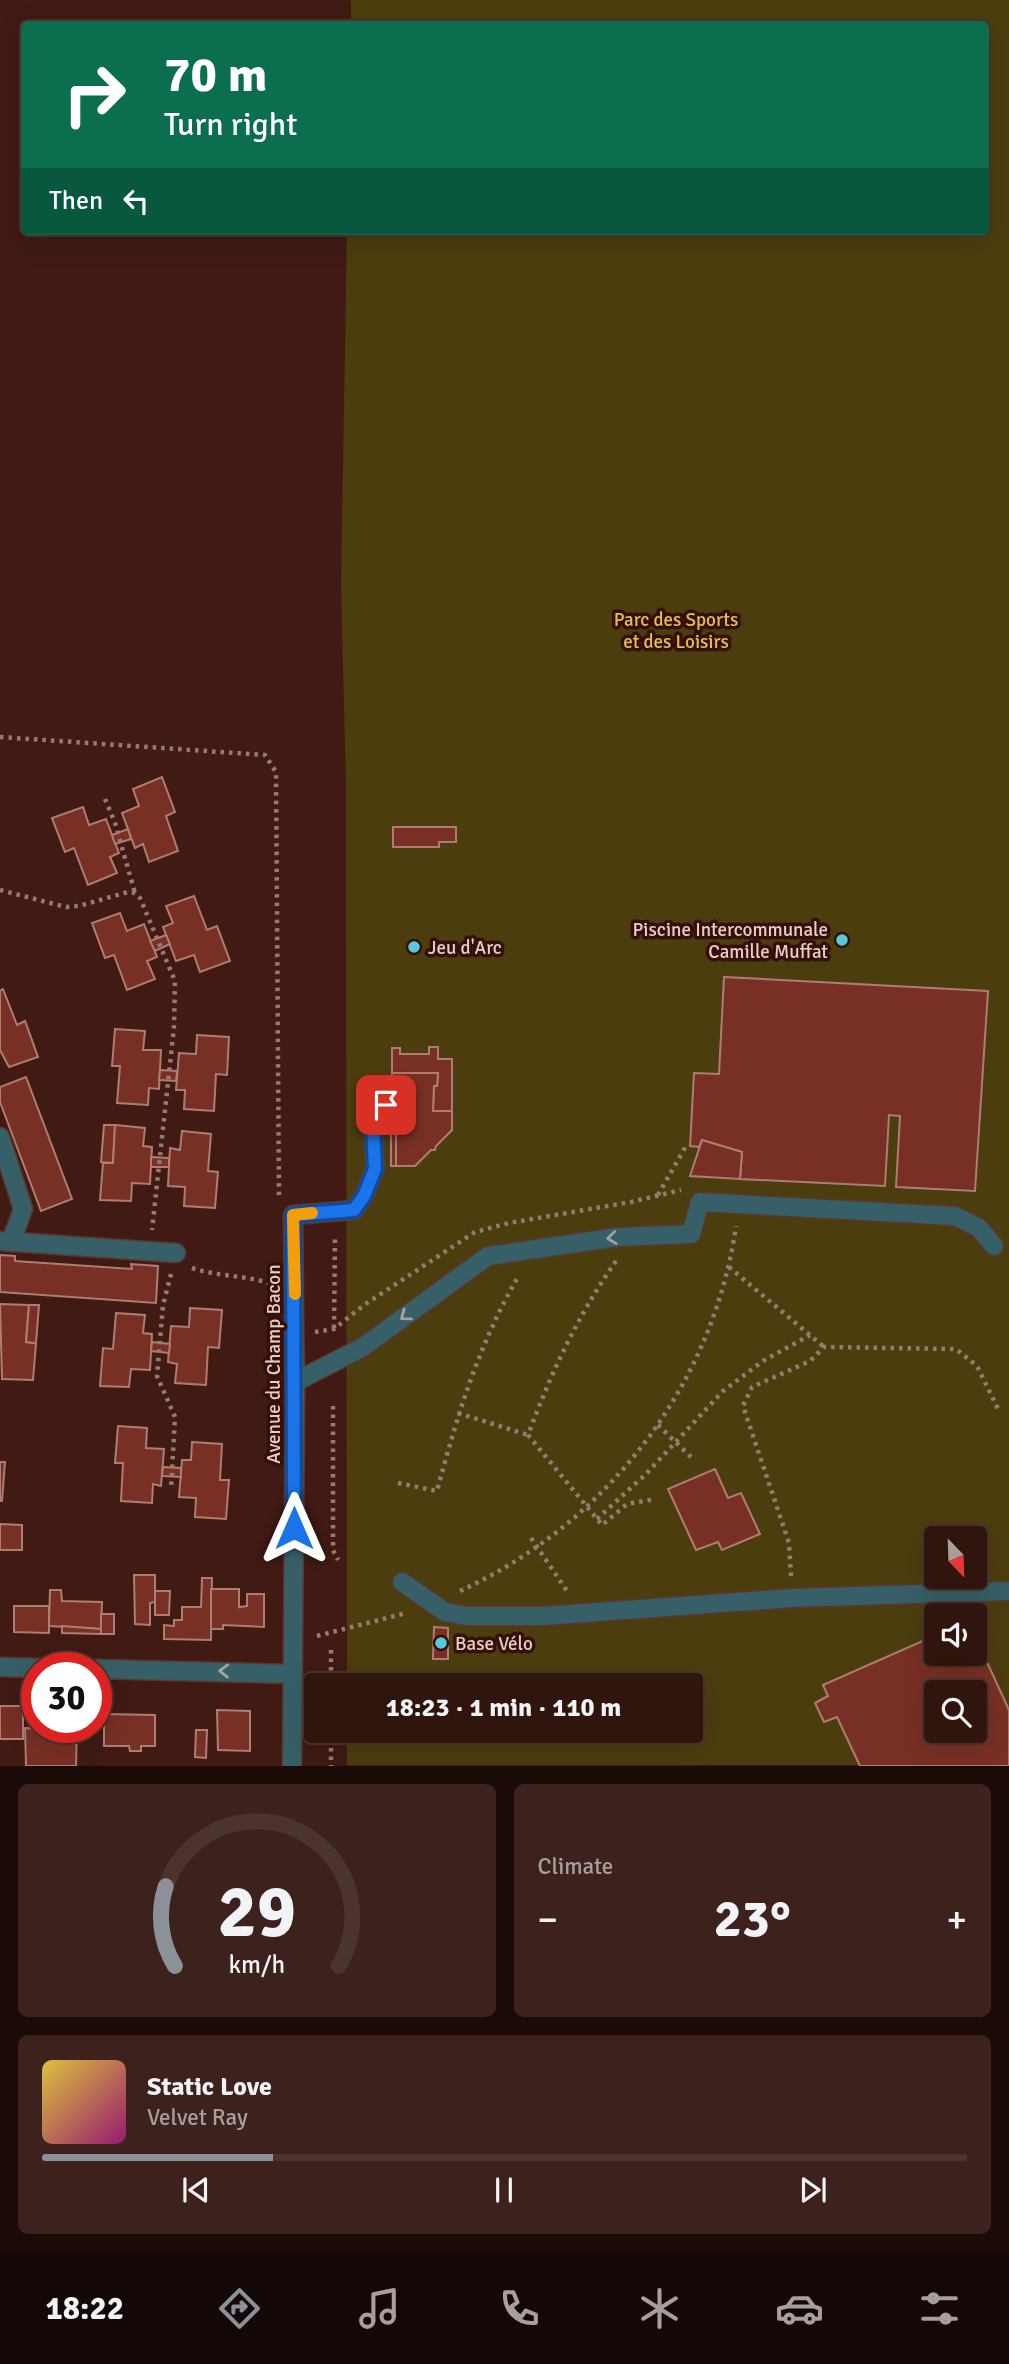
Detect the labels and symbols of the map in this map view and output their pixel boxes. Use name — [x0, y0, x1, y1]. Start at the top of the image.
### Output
park label: Parc des Sports et des Loisirs — [614, 608, 738, 654]
place label: Piscine Intercommunale Camille Muffat — [633, 918, 828, 964]
marker: Piscine Intercommunale Camille Muffat — [834, 932, 850, 948]
place label: Jeu d'Arc — [428, 936, 502, 960]
marker: Jeu d'Arc — [406, 939, 422, 955]
pin — [356, 1075, 416, 1135]
one-way arrow — [606, 1231, 618, 1246]
street label: Avenue du Champ Bacon — [262, 1264, 286, 1464]
one-way arrow — [400, 1308, 413, 1320]
position arrow — [257, 1491, 331, 1565]
north arrow — [924, 1526, 987, 1589]
place label: Base Vélo — [455, 1632, 533, 1656]
marker: Base Vélo — [433, 1635, 449, 1651]
speed limit sign: 30 — [21, 1652, 112, 1743]
one-way arrow — [218, 1663, 229, 1679]

